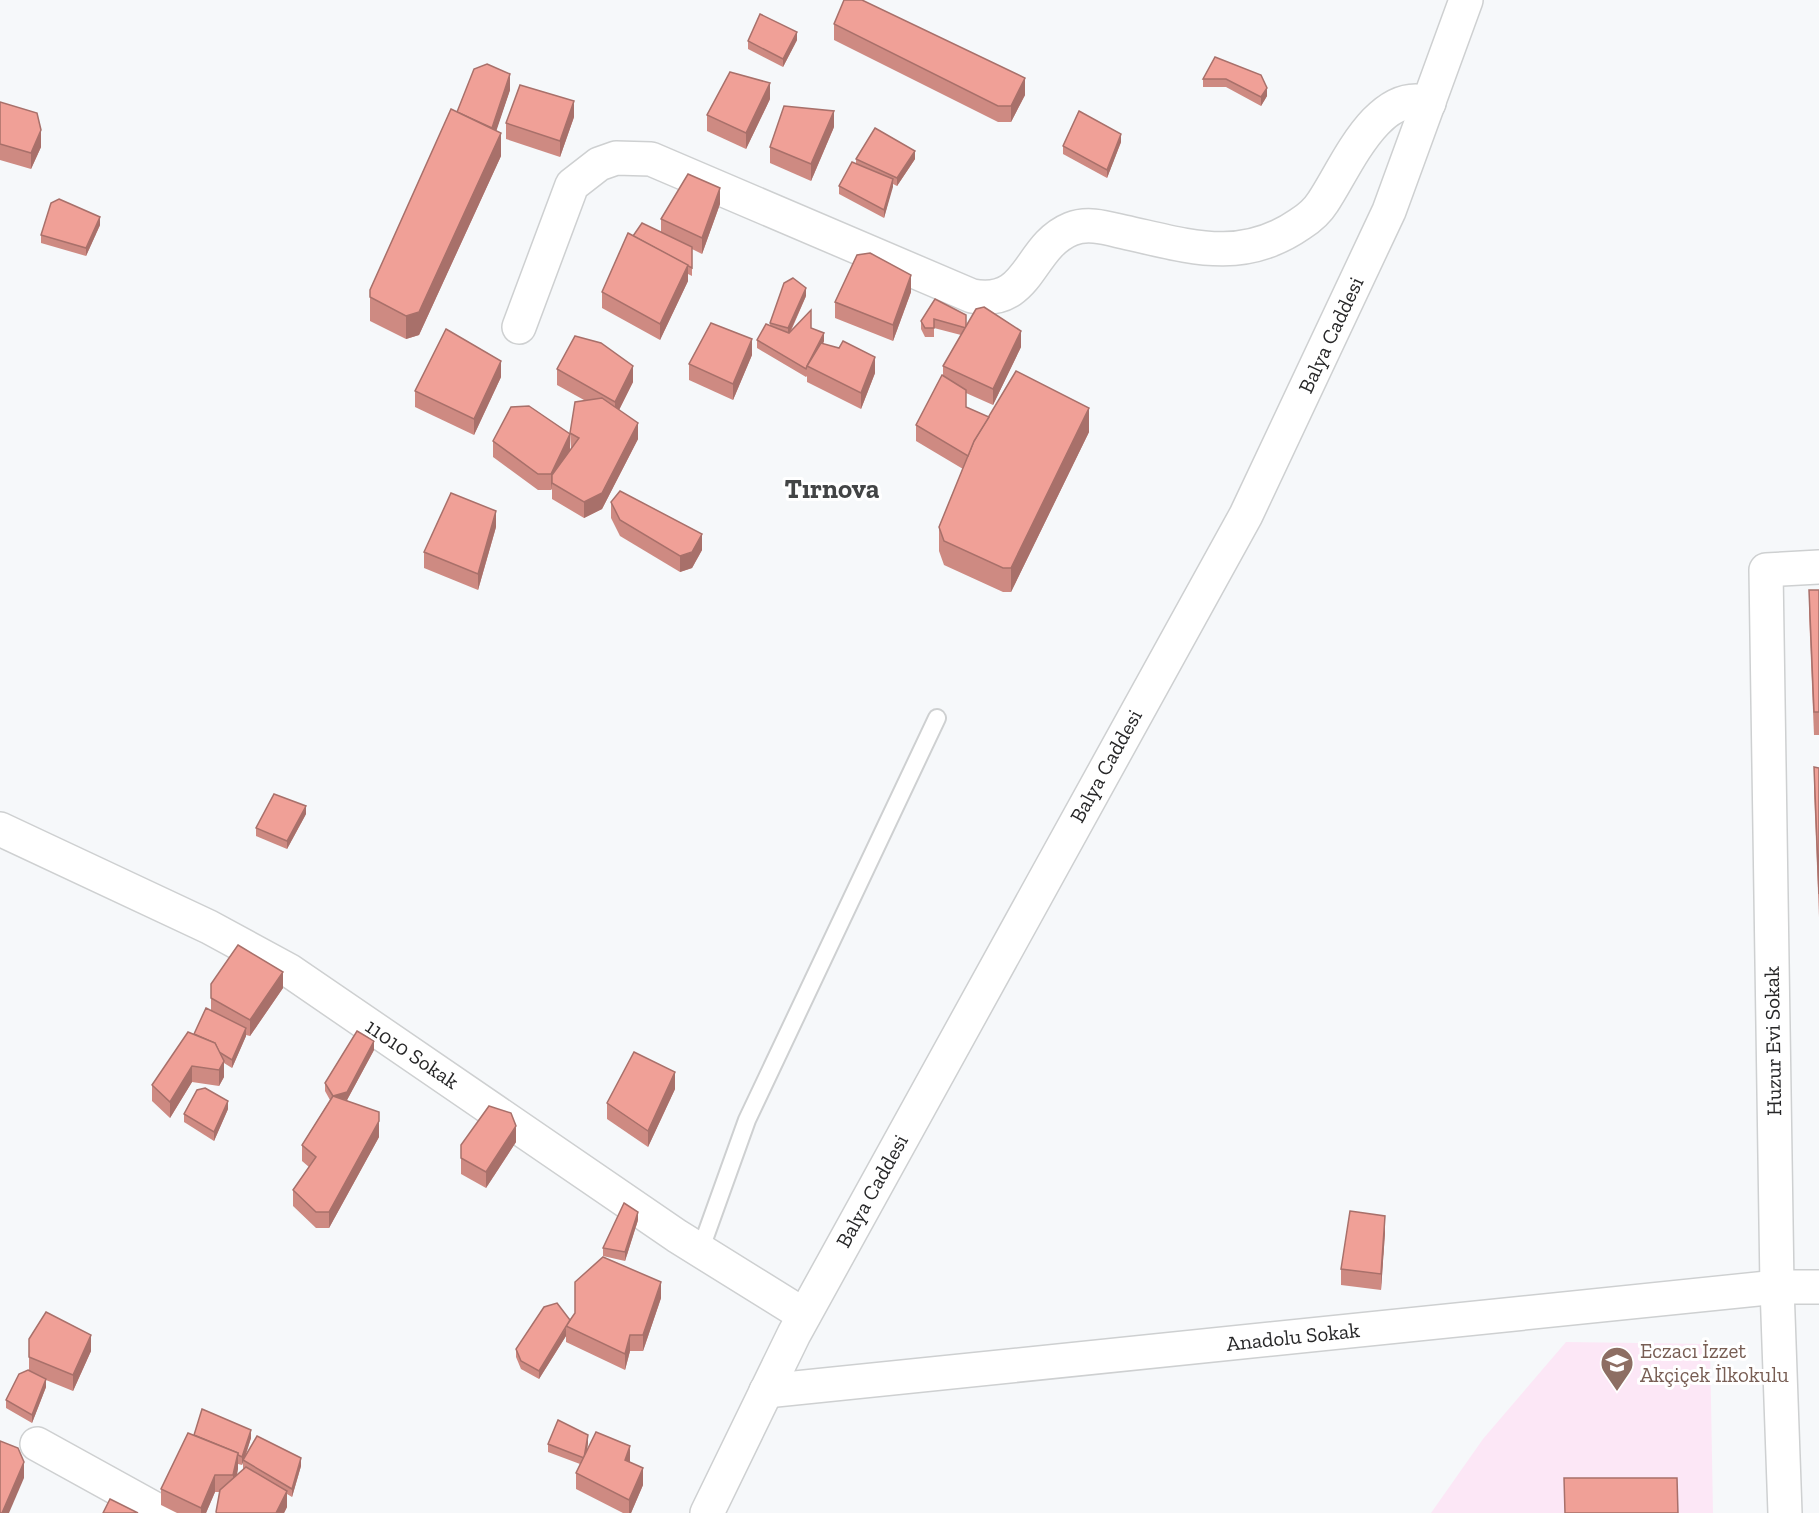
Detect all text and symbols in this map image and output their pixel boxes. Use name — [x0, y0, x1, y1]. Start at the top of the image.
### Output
street label: Balya Caddesi — [1293, 273, 1368, 397]
district label: Tırnova — [784, 473, 880, 505]
street label: Balya Caddesi — [1064, 705, 1147, 827]
street label: Huzur Evi Sokak — [1759, 966, 1786, 1116]
street label: 11010 Sokak — [361, 1013, 464, 1094]
street label: Balya Caddesi — [830, 1130, 913, 1252]
street label: Anadolu Sokak — [1225, 1317, 1361, 1356]
place label: Eczacı İzzet Akçiçek İlkokulu — [1640, 1338, 1789, 1387]
school or university icon: Eczacı İzzet Akçiçek İlkokulu — [1599, 1345, 1635, 1392]

